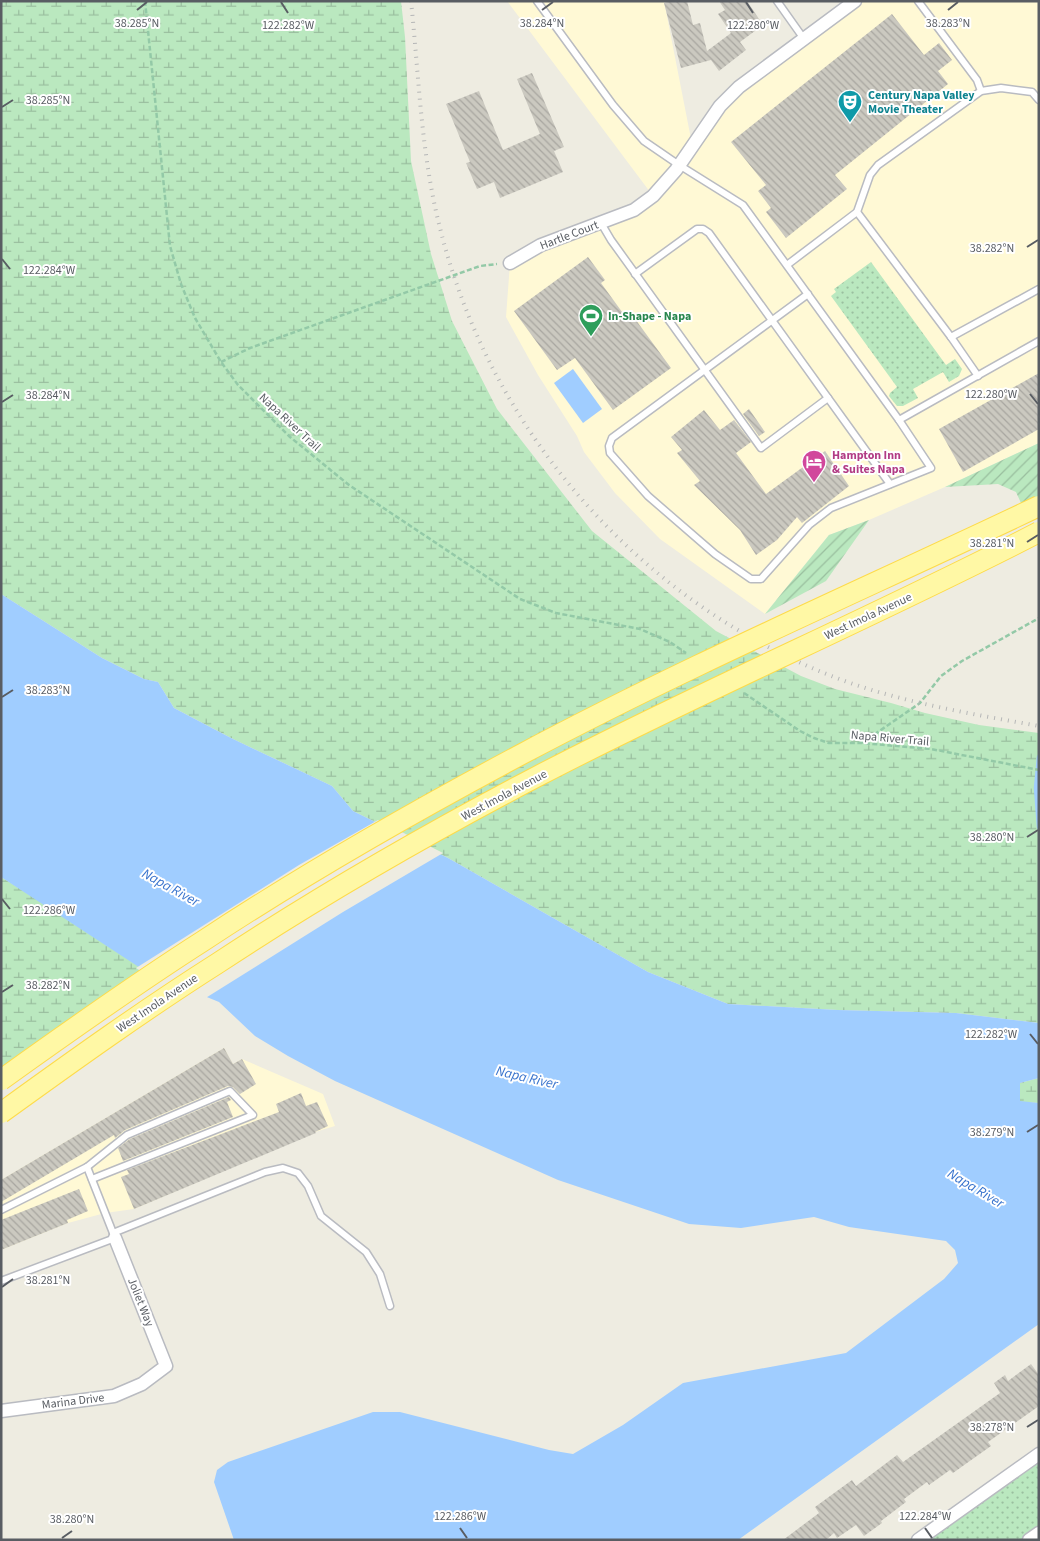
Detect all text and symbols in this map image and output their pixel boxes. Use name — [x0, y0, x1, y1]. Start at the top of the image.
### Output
text: 38.285°N — [115, 15, 159, 32]
text: 38.284°N — [520, 15, 564, 32]
text: 38.283°N — [926, 15, 970, 32]
text: 122.282°W — [262, 17, 315, 34]
text: 122.280°W — [727, 17, 780, 34]
place label: Century Napa Valley Movie Theater — [868, 87, 975, 118]
theatre icon: Century Napa Valley Movie Theater — [837, 89, 863, 123]
text: 38.285°N — [26, 92, 70, 109]
street label: Hartle Court — [537, 216, 601, 254]
text: 38.282°N — [970, 240, 1014, 257]
text: 122.284°W — [23, 262, 76, 279]
sports icon: In-Shape - Napa — [578, 303, 604, 337]
place label: In-Shape - Napa — [608, 308, 691, 325]
text: 122.280°W — [965, 386, 1018, 403]
text: 38.284°N — [26, 387, 70, 404]
street label: Napa River Trail — [255, 389, 324, 455]
place label: Hampton Inn & Suites Napa — [832, 447, 905, 478]
hotel icon: Hampton Inn & Suites Napa — [801, 449, 827, 483]
text: 38.281°N — [970, 535, 1014, 552]
street label: West Imola Avenue — [822, 589, 915, 644]
text: 38.283°N — [26, 682, 70, 699]
street label: Napa River Trail — [850, 727, 930, 750]
street label: West Imola Avenue — [458, 766, 550, 825]
text: 38.280°N — [970, 829, 1014, 846]
water label: Napa River — [138, 864, 204, 912]
text: 122.286°W — [23, 902, 76, 919]
street label: West Imola Avenue — [113, 970, 201, 1037]
text: 38.282°N — [26, 977, 70, 994]
text: 122.282°W — [965, 1026, 1018, 1043]
water label: Napa River — [494, 1061, 561, 1095]
text: 38.279°N — [970, 1124, 1014, 1141]
water label: Napa River — [943, 1164, 1009, 1214]
text: 38.281°N — [26, 1272, 70, 1289]
street label: Joliet Way — [123, 1275, 158, 1330]
street label: Marina Drive — [41, 1389, 105, 1414]
text: 38.278°N — [970, 1419, 1014, 1436]
text: 122.286°W — [434, 1508, 487, 1525]
text: 122.284°W — [899, 1508, 952, 1525]
text: 38.280°N — [50, 1511, 94, 1528]

